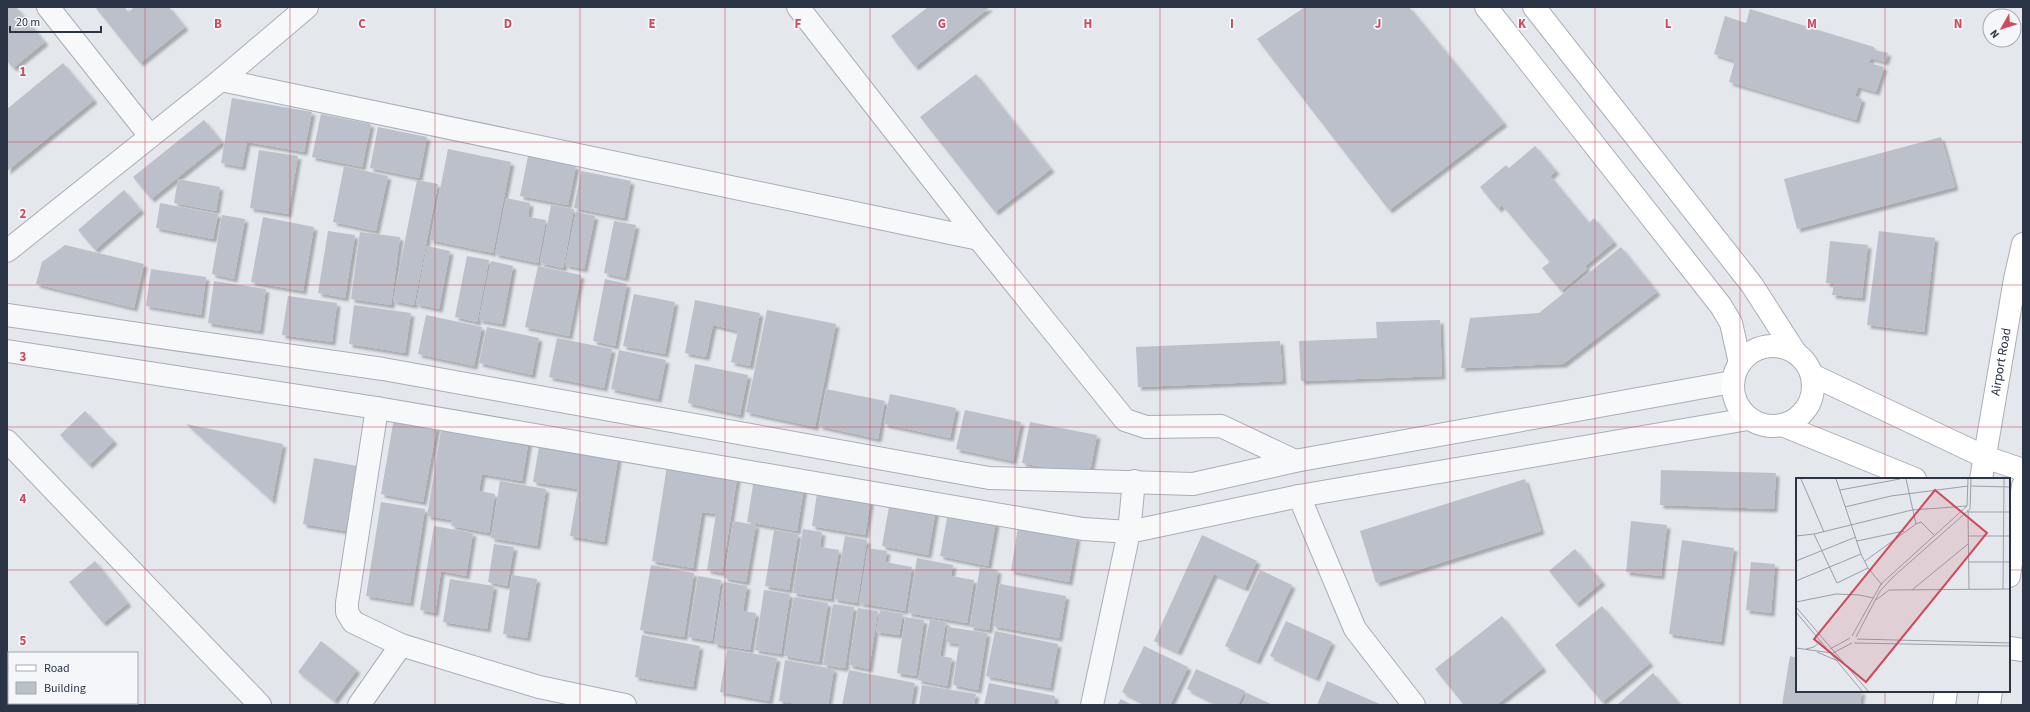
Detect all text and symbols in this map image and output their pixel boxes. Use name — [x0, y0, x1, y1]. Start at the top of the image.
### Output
scale bar — [10, 8, 101, 34]
north arrow — [1982, 8, 2022, 48]
text: 20 m — [16, 14, 40, 31]
text: B — [214, 15, 222, 33]
text: C — [358, 15, 366, 33]
text: D — [504, 15, 512, 33]
text: E — [648, 15, 656, 33]
text: F — [795, 15, 802, 33]
text: G — [938, 15, 946, 33]
text: H — [1084, 15, 1092, 33]
text: I — [1230, 15, 1234, 33]
text: J — [1375, 15, 1381, 33]
text: K — [1518, 15, 1527, 33]
text: L — [1665, 15, 1672, 33]
text: M — [1807, 15, 1817, 33]
text: N — [1954, 15, 1962, 33]
text: N — [1986, 26, 2003, 42]
text: 1 — [20, 63, 27, 81]
text: 2 — [20, 205, 27, 223]
street label: Airport Road — [1986, 326, 2016, 397]
text: 3 — [20, 348, 27, 366]
inset map — [1796, 478, 2010, 692]
text: 4 — [20, 490, 27, 508]
text: 5 — [20, 632, 27, 650]
legend — [8, 652, 138, 704]
text: Road — [44, 660, 70, 677]
text: Building — [44, 680, 86, 697]

